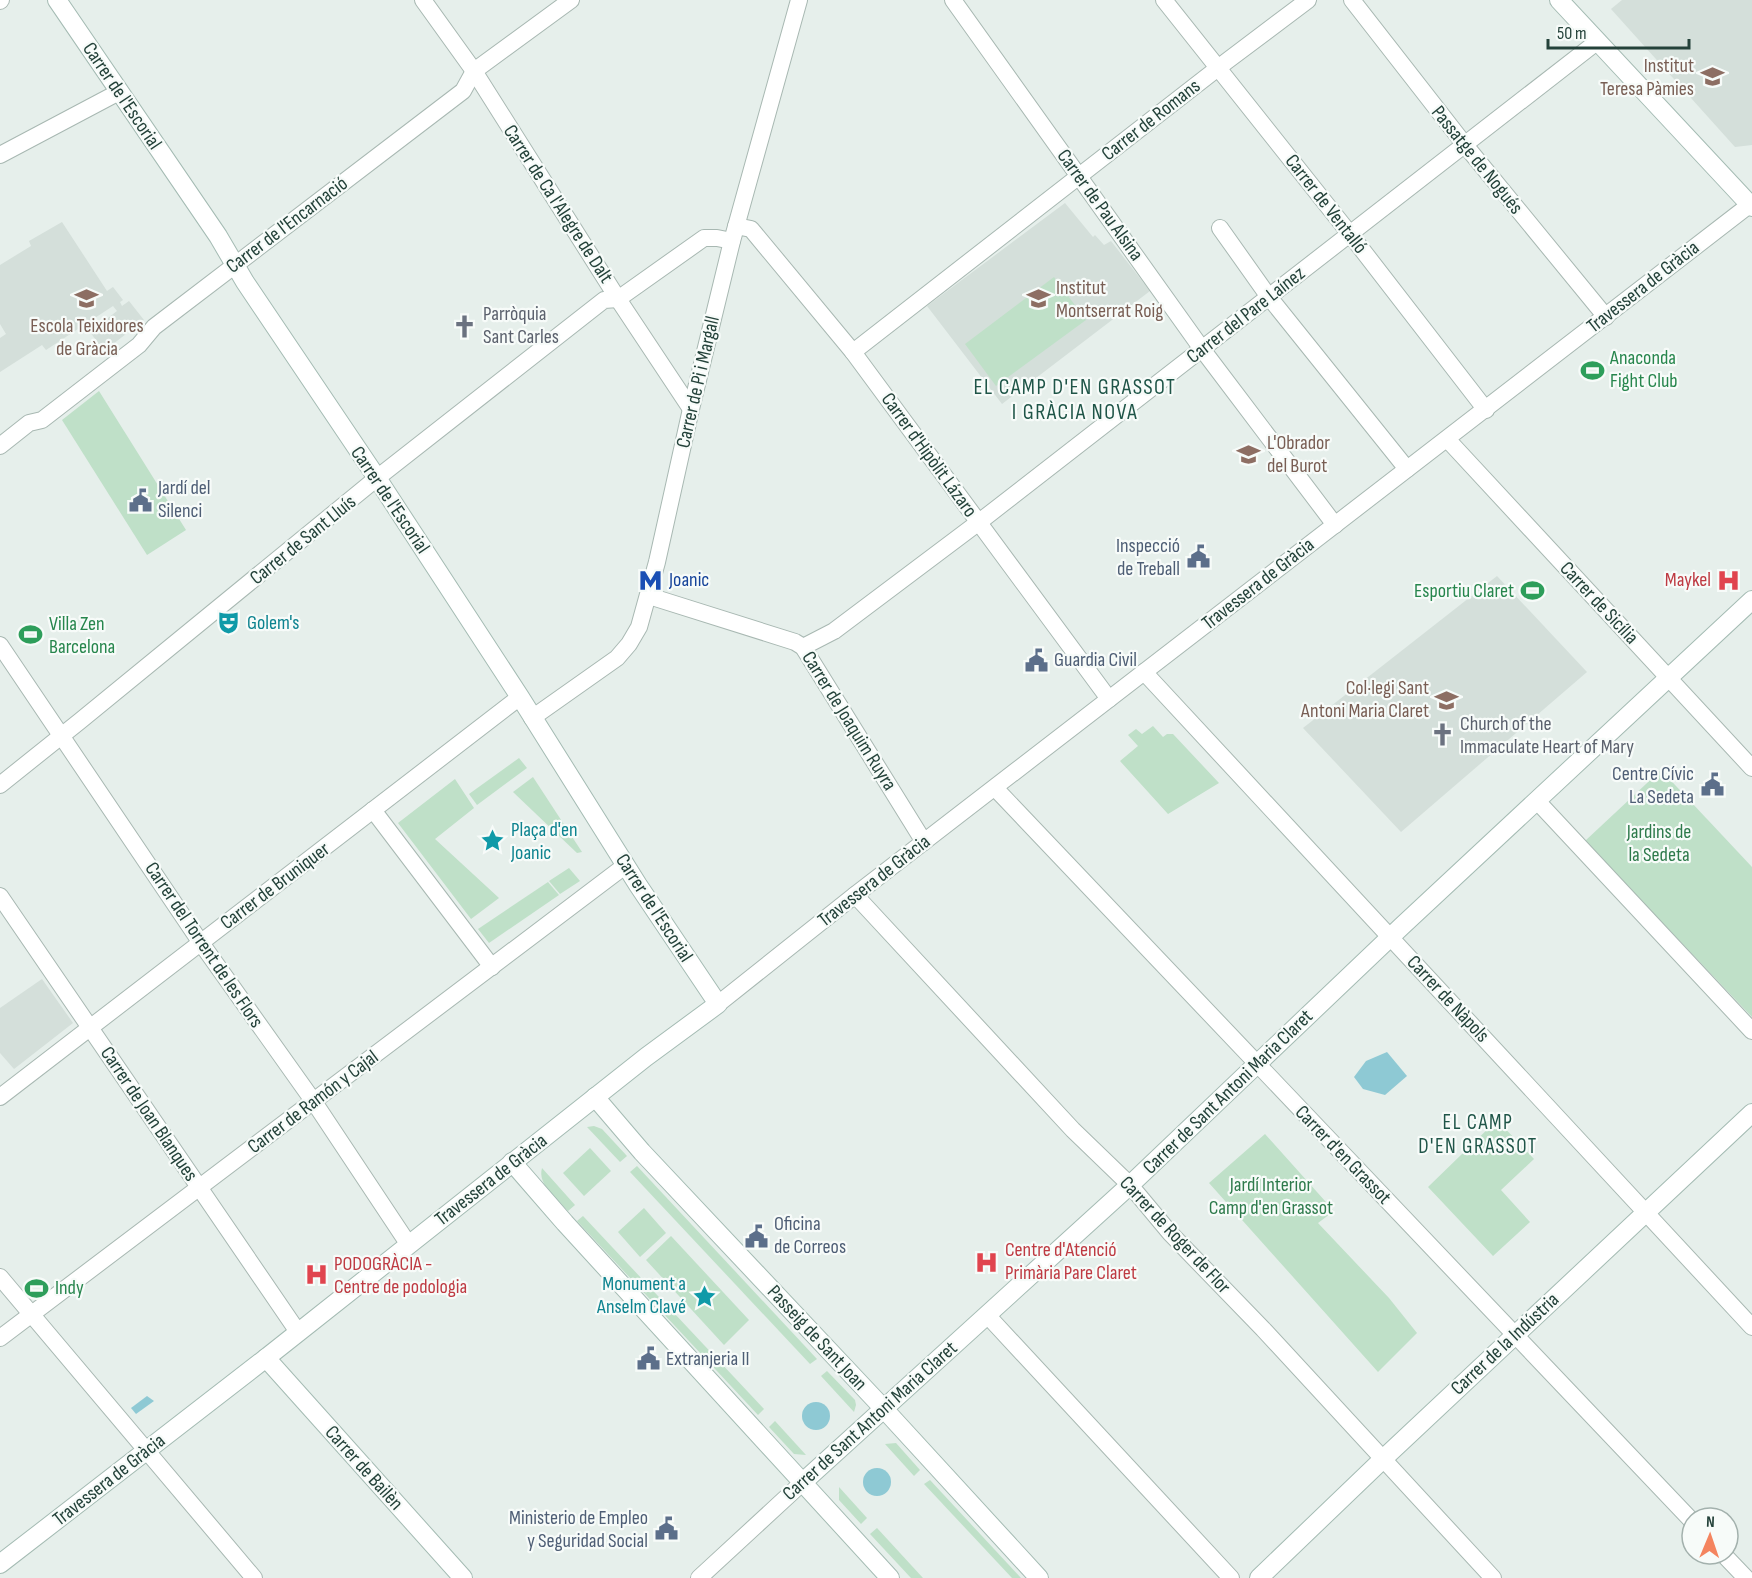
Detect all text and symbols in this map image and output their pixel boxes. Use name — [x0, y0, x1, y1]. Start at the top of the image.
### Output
scale bar — [1548, 12, 1689, 50]
text: 50 m — [1557, 23, 1587, 44]
street label: Carrer de l'Escorial — [77, 38, 167, 154]
place label: Institut Teresa Pàmies — [1600, 54, 1694, 101]
school or university icon: Institut Teresa Pàmies — [1699, 64, 1725, 90]
street label: Carrer de Romans — [1097, 74, 1205, 166]
street label: Passatge de Nogués — [1426, 101, 1528, 219]
street label: Carrer de Ca l'Alegre de Dalt — [498, 120, 618, 288]
street label: Carrer de Pau Alsina — [1052, 145, 1148, 265]
street label: Carrer de Ventalló — [1280, 150, 1372, 258]
street label: Carrer de l'Encarnació — [222, 172, 352, 278]
street label: Travessera de Gràcia — [1582, 236, 1704, 338]
street label: Carrer del Pare Laínez — [1182, 261, 1310, 369]
place label: Institut Montserrat Roig — [1056, 276, 1163, 323]
school or university icon: Escola Teixidores de Gràcia — [74, 285, 100, 311]
school or university icon: Institut Montserrat Roig — [1025, 286, 1051, 312]
place label: Parròquia Sant Carles — [483, 302, 559, 349]
church icon: Parròquia Sant Carles — [452, 313, 478, 339]
place label: Escola Teixidores de Gràcia — [30, 314, 144, 361]
street label: Carrer de Pi i Margall — [671, 314, 725, 450]
place label: Anaconda Fight Club — [1609, 346, 1678, 393]
sports icon: Anaconda Fight Club — [1579, 357, 1605, 383]
district label: EL CAMP D'EN GRASSOT I GRÀCIA NOVA — [974, 374, 1177, 426]
street label: Carrer d'Hipòlit Lázaro — [876, 388, 982, 522]
place label: L'Obrador del Burot — [1267, 431, 1330, 478]
street label: Carrer de l'Escorial — [345, 442, 435, 558]
school or university icon: L'Obrador del Burot — [1236, 442, 1262, 468]
place label: Jardí del Silenci — [157, 476, 211, 523]
public building icon: Jardí del Silenci — [127, 487, 153, 513]
street label: Carrer de Sant Lluís — [245, 490, 361, 590]
street label: Travessera de Gràcia — [1197, 533, 1319, 635]
place label: Inspecció de Treball — [1116, 534, 1180, 581]
public building icon: Inspecció de Treball — [1185, 544, 1211, 570]
street label: Carrer de Sicília — [1555, 557, 1643, 649]
metro station icon: Joanic — [638, 567, 664, 593]
hospital icon: Maykel — [1716, 567, 1742, 593]
place label: Joanic — [668, 568, 709, 592]
place label: Maykel — [1665, 568, 1711, 592]
sports icon: Esportiu Claret — [1519, 578, 1545, 604]
place label: Esportiu Claret — [1414, 579, 1514, 603]
theatre icon: Golem's — [216, 610, 242, 636]
place label: Golem's — [247, 611, 300, 635]
place label: Villa Zen Barcelona — [49, 612, 115, 659]
sports icon: Villa Zen Barcelona — [18, 622, 44, 648]
street label: Carrer de Joaquim Ruyra — [797, 647, 901, 795]
public building icon: Guardia Civil — [1023, 647, 1049, 673]
place label: Guardia Civil — [1054, 648, 1137, 672]
place label: Col·legi Sant Antoni Maria Claret — [1300, 676, 1429, 723]
school or university icon: Col·legi Sant Antoni Maria Claret — [1434, 687, 1460, 713]
place label: Church of the Immaculate Heart of Mary — [1460, 712, 1634, 759]
church icon: Church of the Immaculate Heart of Mary — [1429, 722, 1455, 748]
place label: Centre Cívic La Sedeta — [1612, 762, 1694, 809]
public building icon: Centre Cívic La Sedeta — [1699, 772, 1725, 798]
place label: Plaça d'en Joanic — [510, 818, 578, 865]
park label: Jardins de la Sedeta — [1626, 820, 1691, 867]
place icon: Plaça d'en Joanic — [480, 828, 506, 854]
street label: Travessera de Gràcia — [813, 830, 935, 932]
street label: Carrer de Bruniquer — [216, 837, 335, 935]
street label: Carrer de l'Escorial — [610, 849, 698, 967]
street label: Carrer del Torrent de les Flors — [140, 858, 268, 1032]
street label: Carrer de Nàpols — [1402, 951, 1494, 1047]
street label: Carrer de Sant Antoni Maria Claret — [1138, 1005, 1318, 1179]
street label: Carrer de Joan Blanques — [95, 1042, 203, 1186]
street label: Carrer de Ramón y Cajal — [243, 1045, 383, 1159]
street label: Carrer d'en Grassot — [1290, 1101, 1396, 1209]
district label: EL CAMP D'EN GRASSOT — [1418, 1110, 1538, 1159]
street label: Travessera de Gràcia — [430, 1129, 552, 1231]
street label: Carrer de Roger de Flor — [1114, 1171, 1236, 1299]
park label: Jardí Interior Camp d'en Grassot — [1209, 1173, 1333, 1220]
place label: Oficina de Correos — [774, 1212, 846, 1259]
public building icon: Oficina de Correos — [743, 1223, 769, 1249]
place label: Centre d'Atenció Primària Pare Claret — [1005, 1238, 1137, 1285]
hospital icon: Centre d'Atenció Primària Pare Claret — [974, 1249, 1000, 1275]
place label: PODOGRÀCIA - Centre de podologia — [334, 1252, 467, 1299]
hospital icon: PODOGRÀCIA - Centre de podologia — [303, 1262, 329, 1288]
place label: Monument a Anselm Clavé — [596, 1272, 686, 1319]
sports icon: Indy — [24, 1275, 50, 1301]
place label: Indy — [55, 1276, 84, 1300]
street label: Passeig de Sant Joan — [762, 1280, 872, 1396]
place icon: Monument a Anselm Clavé — [691, 1283, 717, 1309]
street label: Carrer de la Indústria — [1446, 1288, 1564, 1400]
street label: Carrer de Sant Antoni Maria Claret — [778, 1336, 962, 1506]
public building icon: Extranjeria II — [635, 1346, 661, 1372]
place label: Extranjeria II — [666, 1347, 749, 1371]
street label: Carrer de Bailèn — [320, 1421, 408, 1515]
street label: Travessera de Gràcia — [48, 1429, 170, 1531]
place label: Ministerio de Empleo y Seguridad Social — [509, 1506, 648, 1553]
north arrow — [1680, 1506, 1740, 1566]
text: N — [1706, 1513, 1715, 1532]
public building icon: Ministerio de Empleo y Seguridad Social — [653, 1516, 679, 1542]

